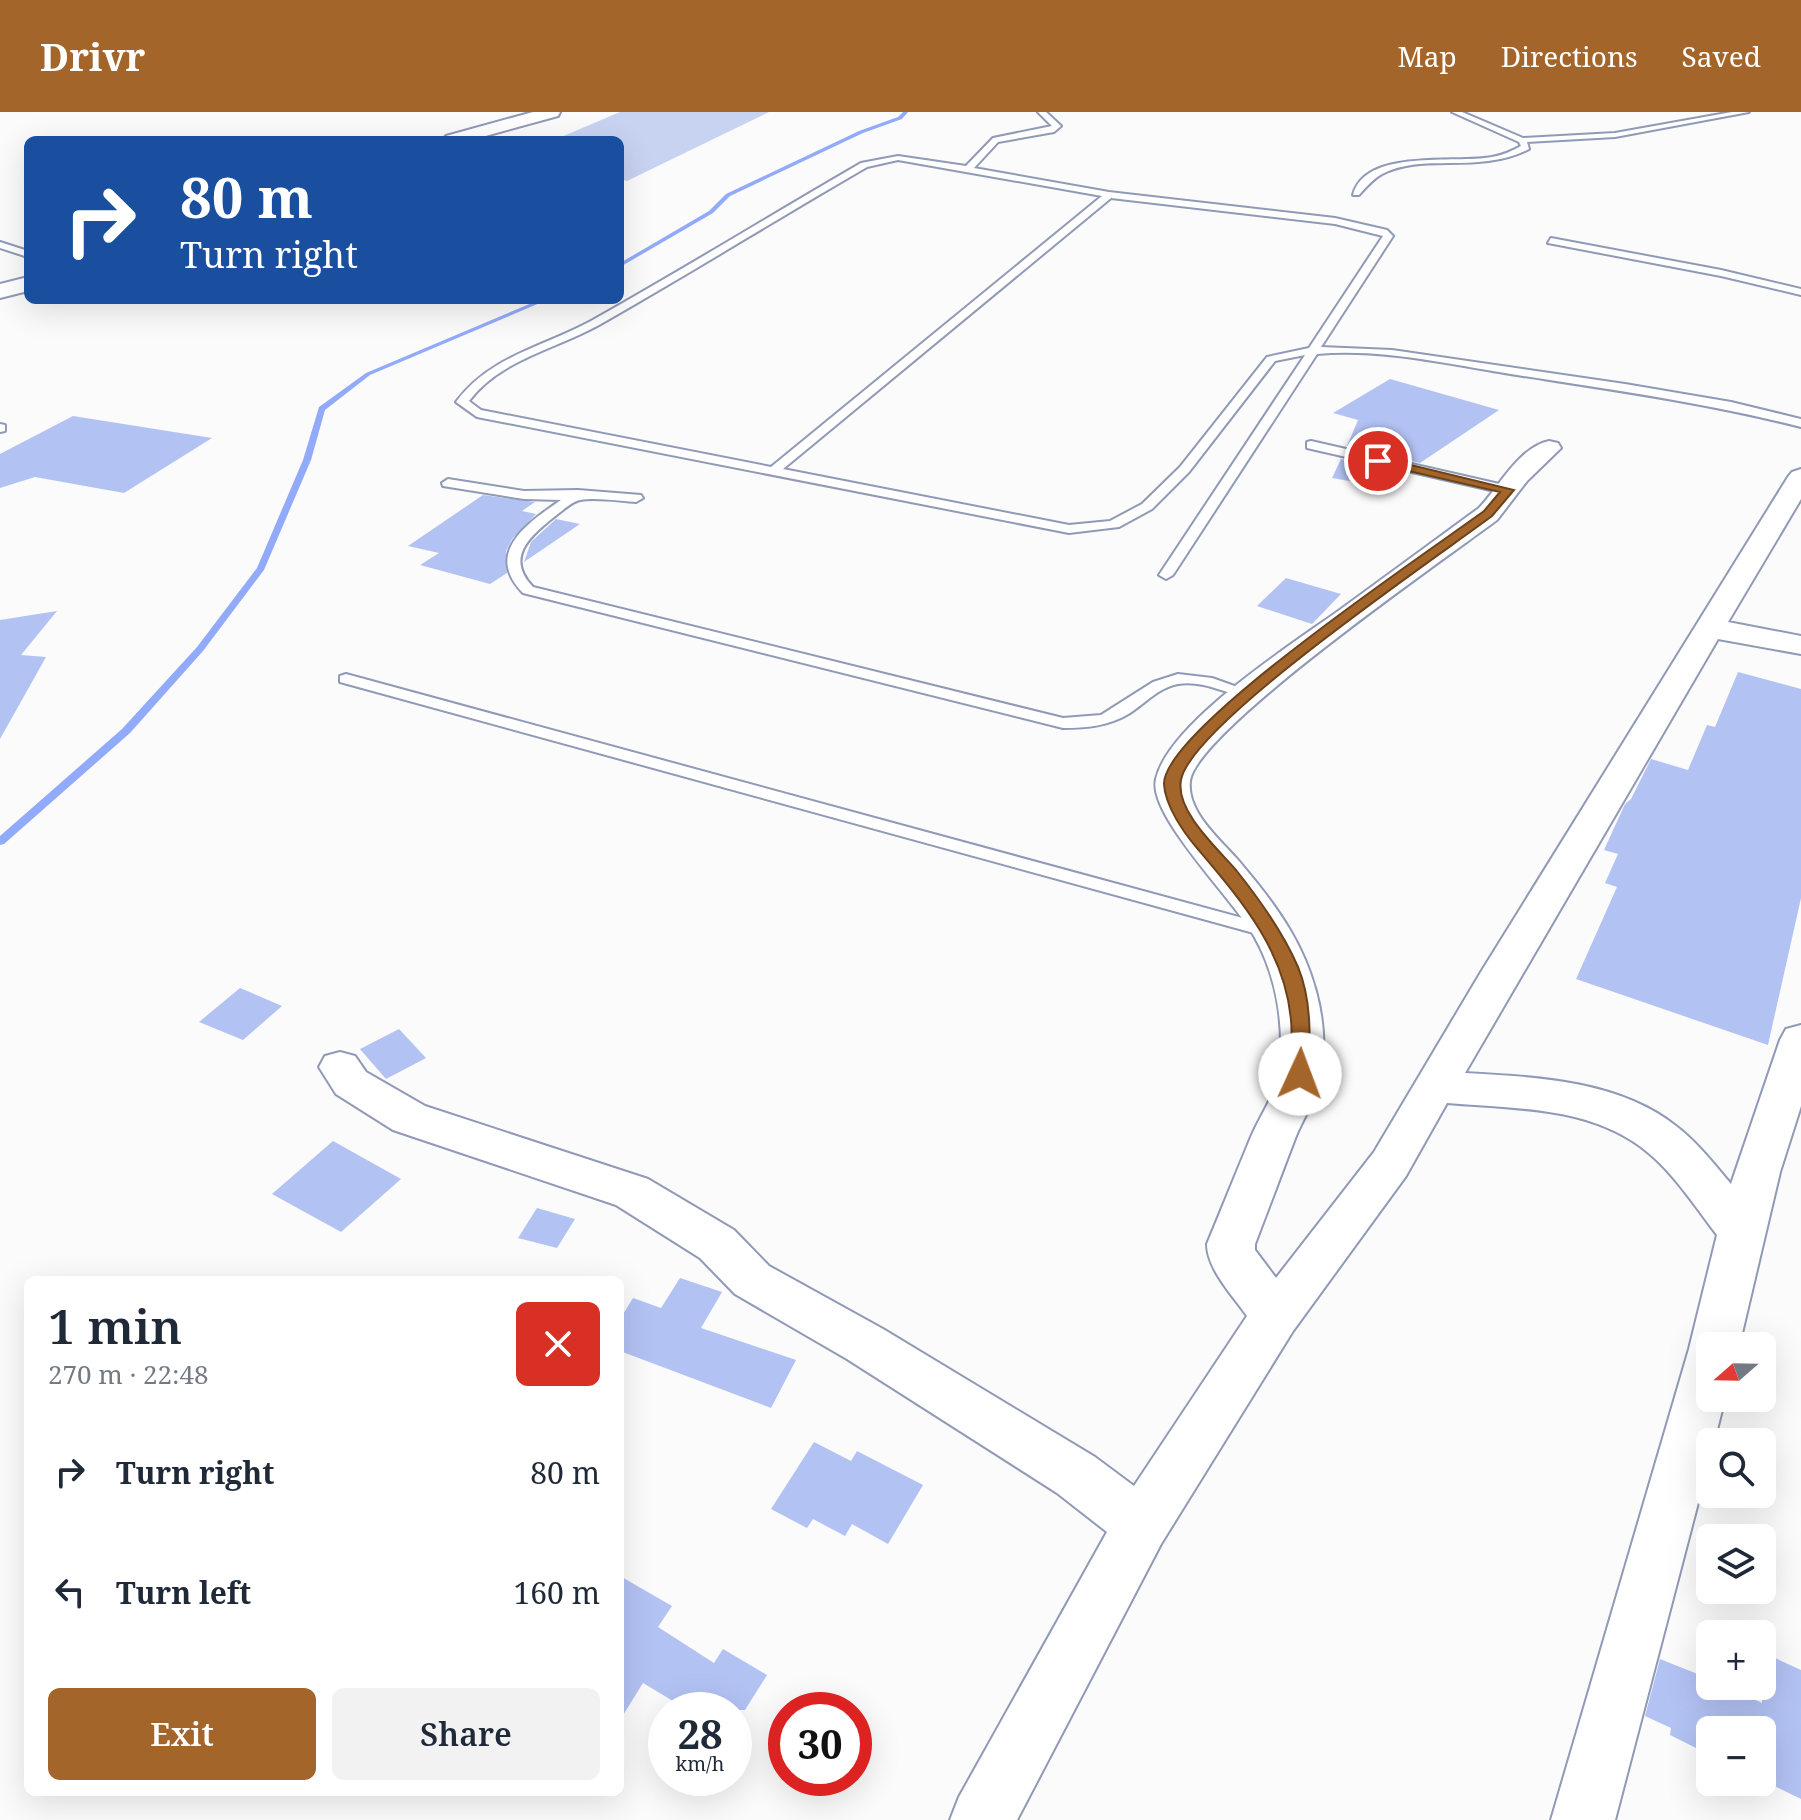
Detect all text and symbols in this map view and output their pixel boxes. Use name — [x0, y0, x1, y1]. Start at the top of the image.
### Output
text: Drivr — [40, 30, 145, 82]
text: Map — [1397, 37, 1457, 75]
text: Directions — [1501, 37, 1638, 75]
text: Saved — [1682, 37, 1761, 75]
text: 80 m — [180, 158, 313, 234]
icon: right — [48, 168, 152, 272]
text: Turn right — [180, 230, 358, 279]
pin — [1344, 427, 1412, 495]
icon: arrive — [1356, 439, 1400, 483]
position arrow — [1258, 1032, 1342, 1116]
text: 1 min — [48, 1293, 182, 1358]
button: close — [516, 1302, 600, 1386]
north arrow — [1696, 1332, 1776, 1412]
map controls — [1696, 1332, 1776, 1796]
text: 270 m · 22:48 — [48, 1356, 209, 1392]
button: search — [1696, 1428, 1776, 1508]
icon: right — [48, 1450, 92, 1494]
text: Turn right — [116, 1452, 274, 1493]
text: 80 m — [530, 1452, 600, 1493]
button: layers — [1696, 1524, 1776, 1604]
icon: left — [48, 1570, 92, 1614]
text: Turn left — [116, 1572, 251, 1613]
text: 160 m — [514, 1572, 600, 1613]
button: + — [1696, 1620, 1776, 1700]
button: Exit — [48, 1688, 316, 1780]
button: Share — [332, 1688, 600, 1780]
speed limit sign: 30 — [768, 1692, 872, 1796]
text: 28 — [677, 1706, 723, 1761]
button: − — [1696, 1716, 1776, 1796]
text: km/h — [675, 1750, 725, 1777]

